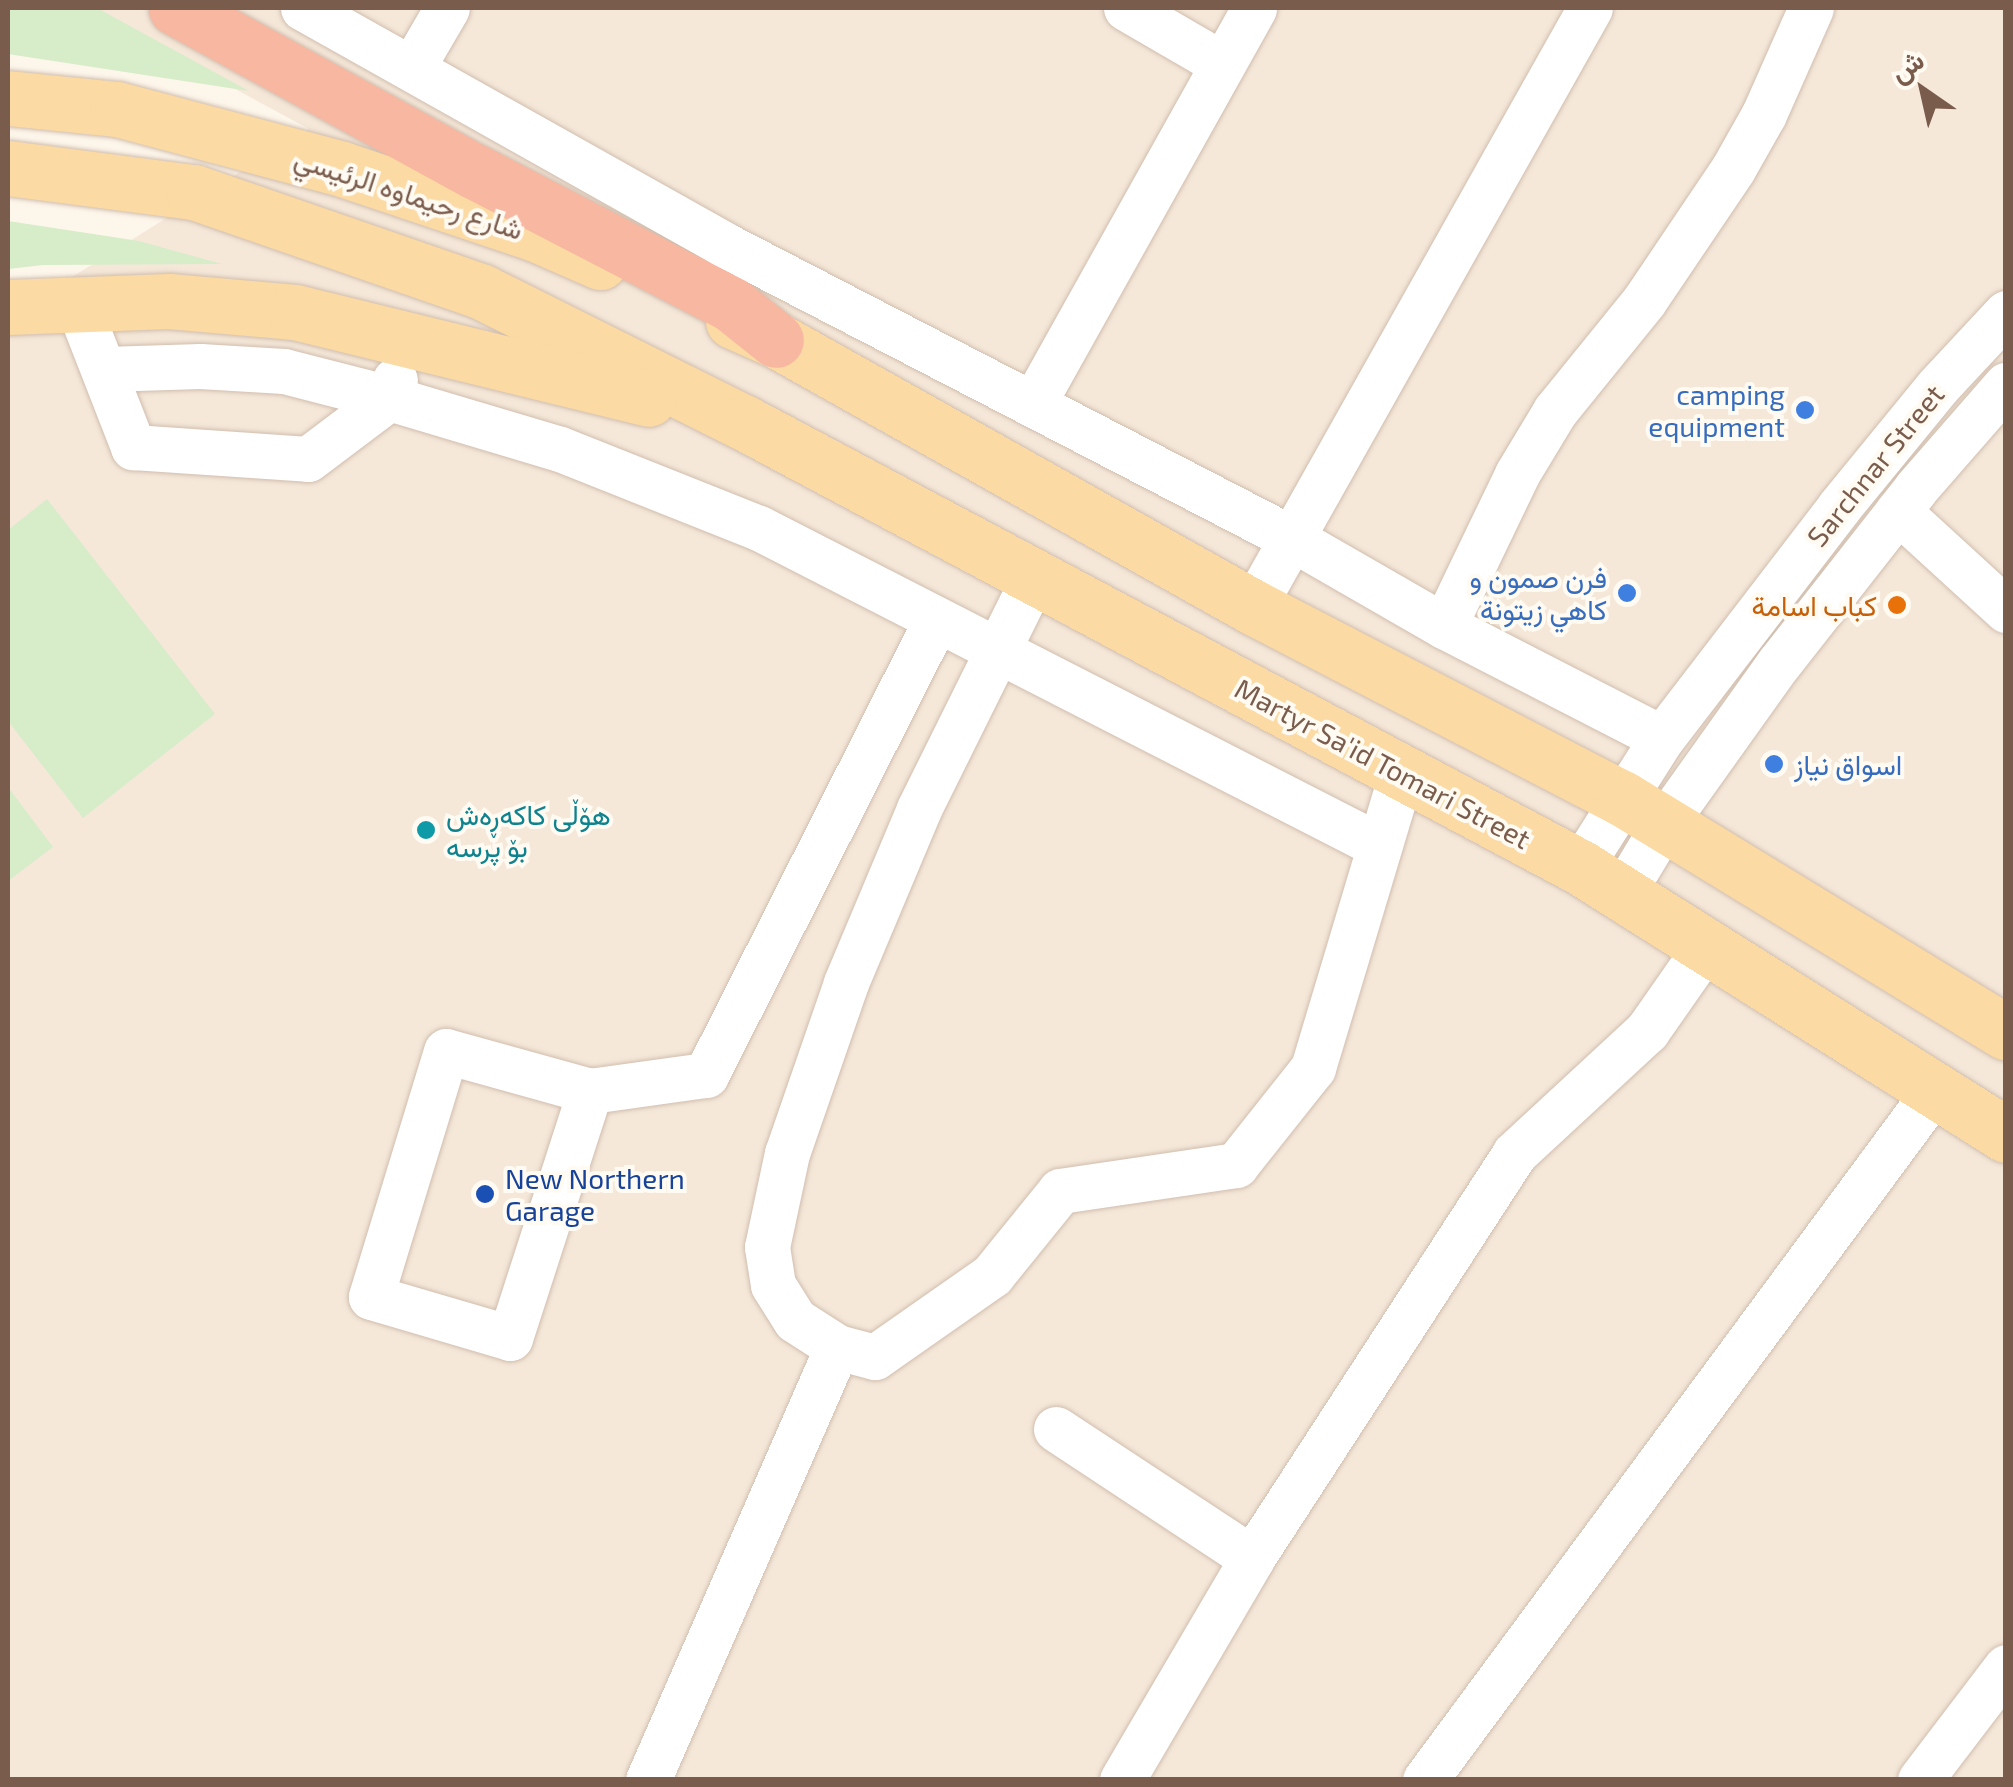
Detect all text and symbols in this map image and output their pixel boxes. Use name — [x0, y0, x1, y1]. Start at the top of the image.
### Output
north arrow — [1873, 40, 1973, 140]
text: ش — [1883, 42, 1930, 89]
street label: شارع رحيماوه الرئيسي — [291, 140, 527, 246]
place label: camping equipment — [1648, 377, 1785, 443]
street label: Sarchnar Street — [1799, 377, 1951, 553]
marker: camping equipment — [1794, 399, 1816, 421]
place label: فرن صمون و كاهي زيتونة — [1469, 560, 1607, 626]
marker: فرن صمون و كاهي زيتونة — [1616, 582, 1638, 604]
place label: كباب اسامة — [1751, 588, 1877, 622]
marker: كباب اسامة — [1886, 594, 1908, 616]
street label: Martyr Sa'id Tomari Street — [1229, 670, 1537, 856]
place label: اسواق نياز — [1794, 747, 1902, 781]
marker: اسواق نياز — [1763, 753, 1785, 775]
place label: هۆڵی کاکەڕەش بۆ پرسە — [446, 797, 611, 863]
marker: هۆڵی کاکەڕەش بۆ پرسە — [415, 819, 437, 841]
place label: New Northern Garage — [505, 1161, 685, 1227]
marker: New Northern Garage — [474, 1183, 496, 1205]

